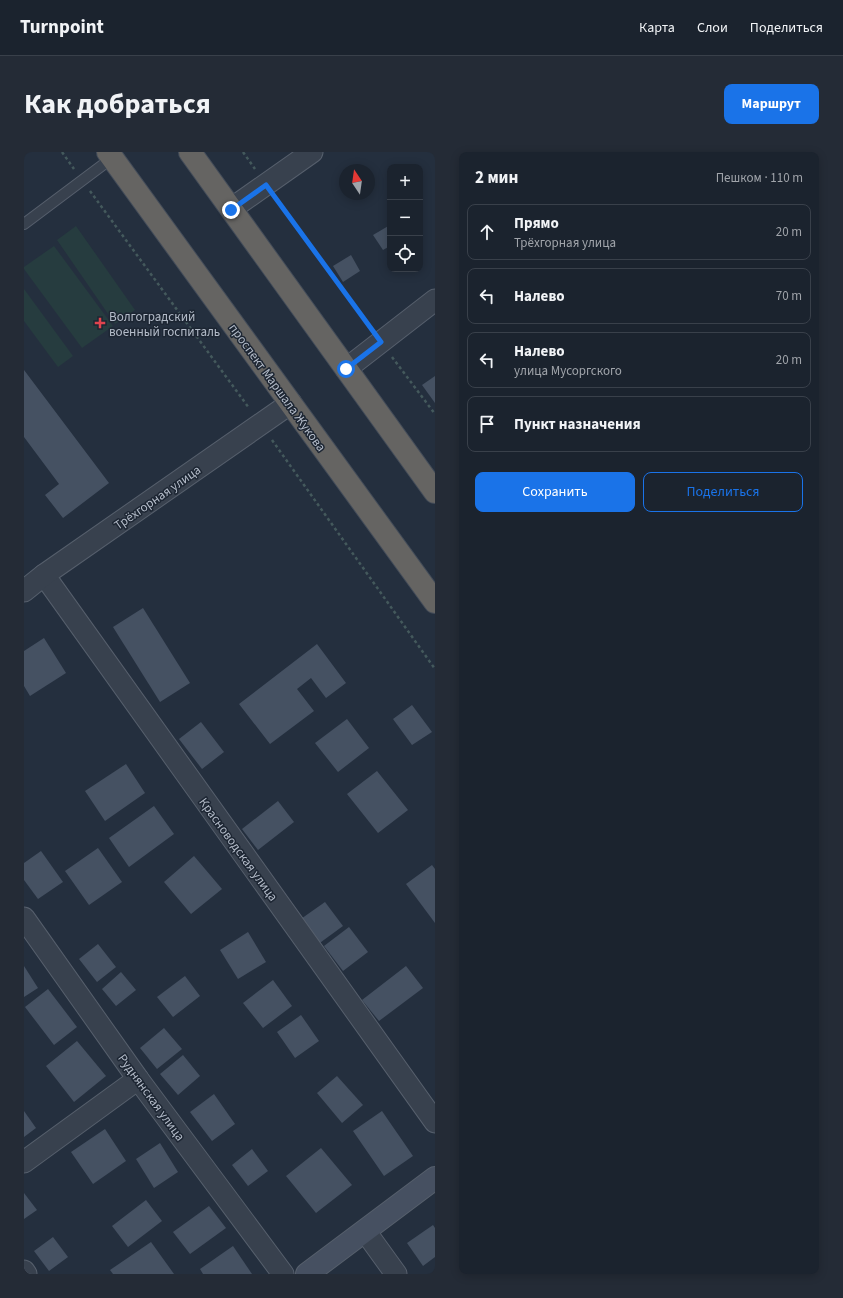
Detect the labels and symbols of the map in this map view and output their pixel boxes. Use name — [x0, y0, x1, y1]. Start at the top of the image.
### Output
north arrow — [339, 164, 375, 200]
route end — [222, 201, 240, 219]
place label: Волгоградский военный госпиталь — [109, 308, 220, 341]
marker: Волгоградский военный госпиталь — [94, 317, 106, 329]
street label: проспект Маршала Жукова — [225, 320, 330, 455]
route start — [337, 360, 355, 378]
street label: Трёхгорная улица — [111, 461, 205, 534]
street label: Красноводская улица — [194, 794, 282, 905]
street label: Руднянская улица — [113, 1050, 189, 1145]

